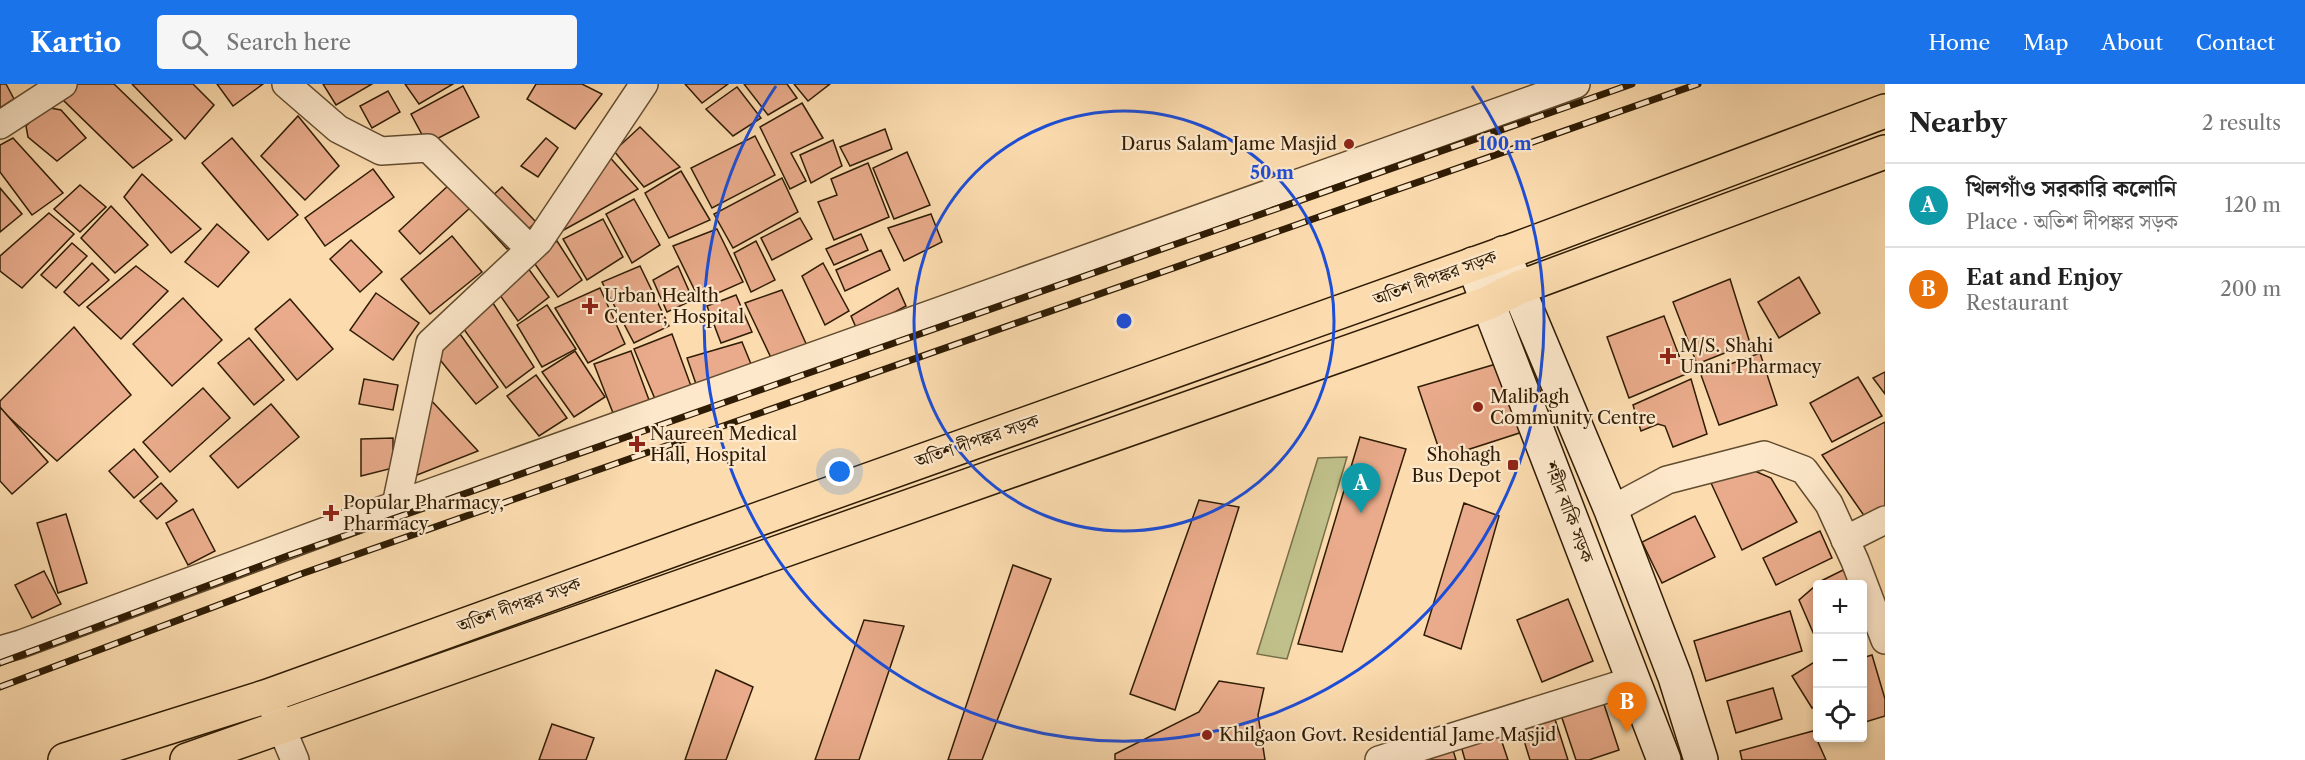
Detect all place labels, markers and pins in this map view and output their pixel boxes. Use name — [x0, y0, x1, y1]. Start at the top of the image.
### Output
place label: Darus Salam Jame Masjid — [1121, 133, 1337, 155]
marker: Darus Salam Jame Masjid — [1342, 137, 1356, 151]
place label: Urban Health Center, Hospital — [604, 285, 744, 328]
marker: Urban Health Center, Hospital — [581, 297, 599, 315]
centre of rings — [1114, 311, 1134, 331]
place label: M/S. Shahi Unani Pharmacy — [1680, 335, 1822, 378]
marker: M/S. Shahi Unani Pharmacy — [1661, 349, 1675, 363]
place label: Malibagh Community Centre — [1490, 386, 1656, 429]
marker: Malibagh Community Centre — [1471, 400, 1485, 414]
place label: Naureen Medical Hall, Hospital — [650, 423, 797, 466]
marker: Naureen Medical Hall, Hospital — [628, 435, 646, 453]
place label: Shohagh Bus Depot — [1412, 444, 1502, 487]
marker: Shohagh Bus Depot — [1506, 458, 1520, 472]
pin: A — [1342, 464, 1380, 513]
place label: Popular Pharmacy, Pharmacy — [343, 492, 504, 535]
marker: Popular Pharmacy, Pharmacy — [324, 506, 338, 520]
pin: B — [1608, 682, 1646, 732]
place label: Khilgaon Govt. Residential Jame Masjid — [1219, 724, 1556, 746]
marker: Khilgaon Govt. Residential Jame Masjid — [1200, 728, 1214, 742]

